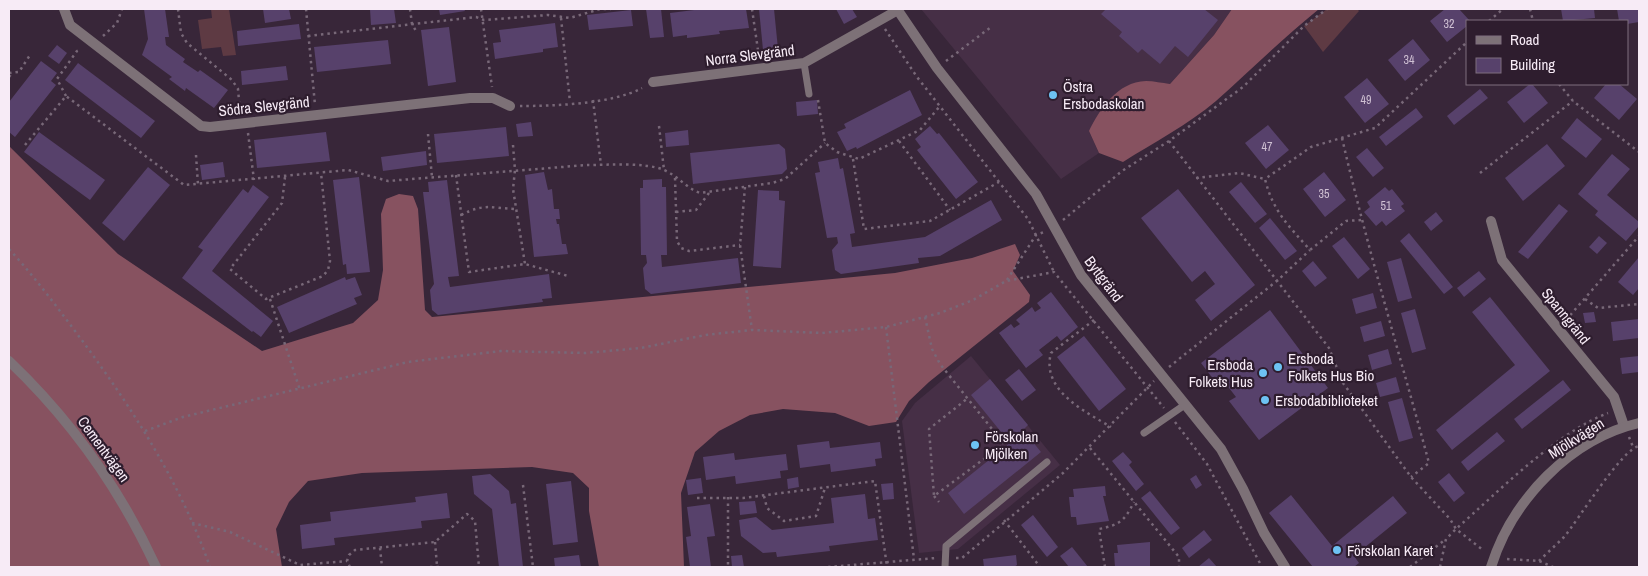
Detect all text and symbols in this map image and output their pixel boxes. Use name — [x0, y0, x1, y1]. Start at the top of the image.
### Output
house number: 32 — [1444, 16, 1454, 32]
legend — [1466, 20, 1628, 85]
text: Road — [1510, 29, 1539, 50]
street label: Norra Slevgränd — [704, 39, 796, 71]
house number: 34 — [1404, 52, 1415, 68]
text: Building — [1510, 54, 1555, 75]
place label: Östra Ersbodaskolan — [1063, 76, 1144, 114]
marker: Östra Ersbodaskolan — [1047, 89, 1059, 101]
street label: Södra Slevgränd — [217, 91, 311, 121]
house number: 49 — [1361, 92, 1371, 108]
house number: 47 — [1262, 139, 1273, 155]
house number: 35 — [1319, 186, 1330, 202]
house number: 51 — [1381, 198, 1392, 214]
street label: Byttgränd — [1080, 252, 1128, 306]
street label: Spanngränd — [1537, 283, 1595, 349]
place label: Ersboda Folkets Hus Bio — [1288, 348, 1374, 386]
place label: Ersboda Folkets Hus — [1189, 354, 1253, 392]
marker: Ersboda Folkets Hus Bio — [1272, 361, 1284, 373]
marker: Ersboda Folkets Hus — [1257, 367, 1269, 379]
place label: Ersbodabiblioteket — [1275, 390, 1378, 411]
marker: Ersbodabiblioteket — [1259, 394, 1271, 406]
street label: Cementvägen — [73, 412, 135, 486]
street label: Mjölkvägen — [1544, 413, 1608, 463]
place label: Förskolan Mjölken — [985, 426, 1038, 464]
marker: Förskolan Mjölken — [969, 439, 981, 451]
place label: Förskolan Karet — [1347, 540, 1434, 561]
marker: Förskolan Karet — [1331, 544, 1343, 556]

